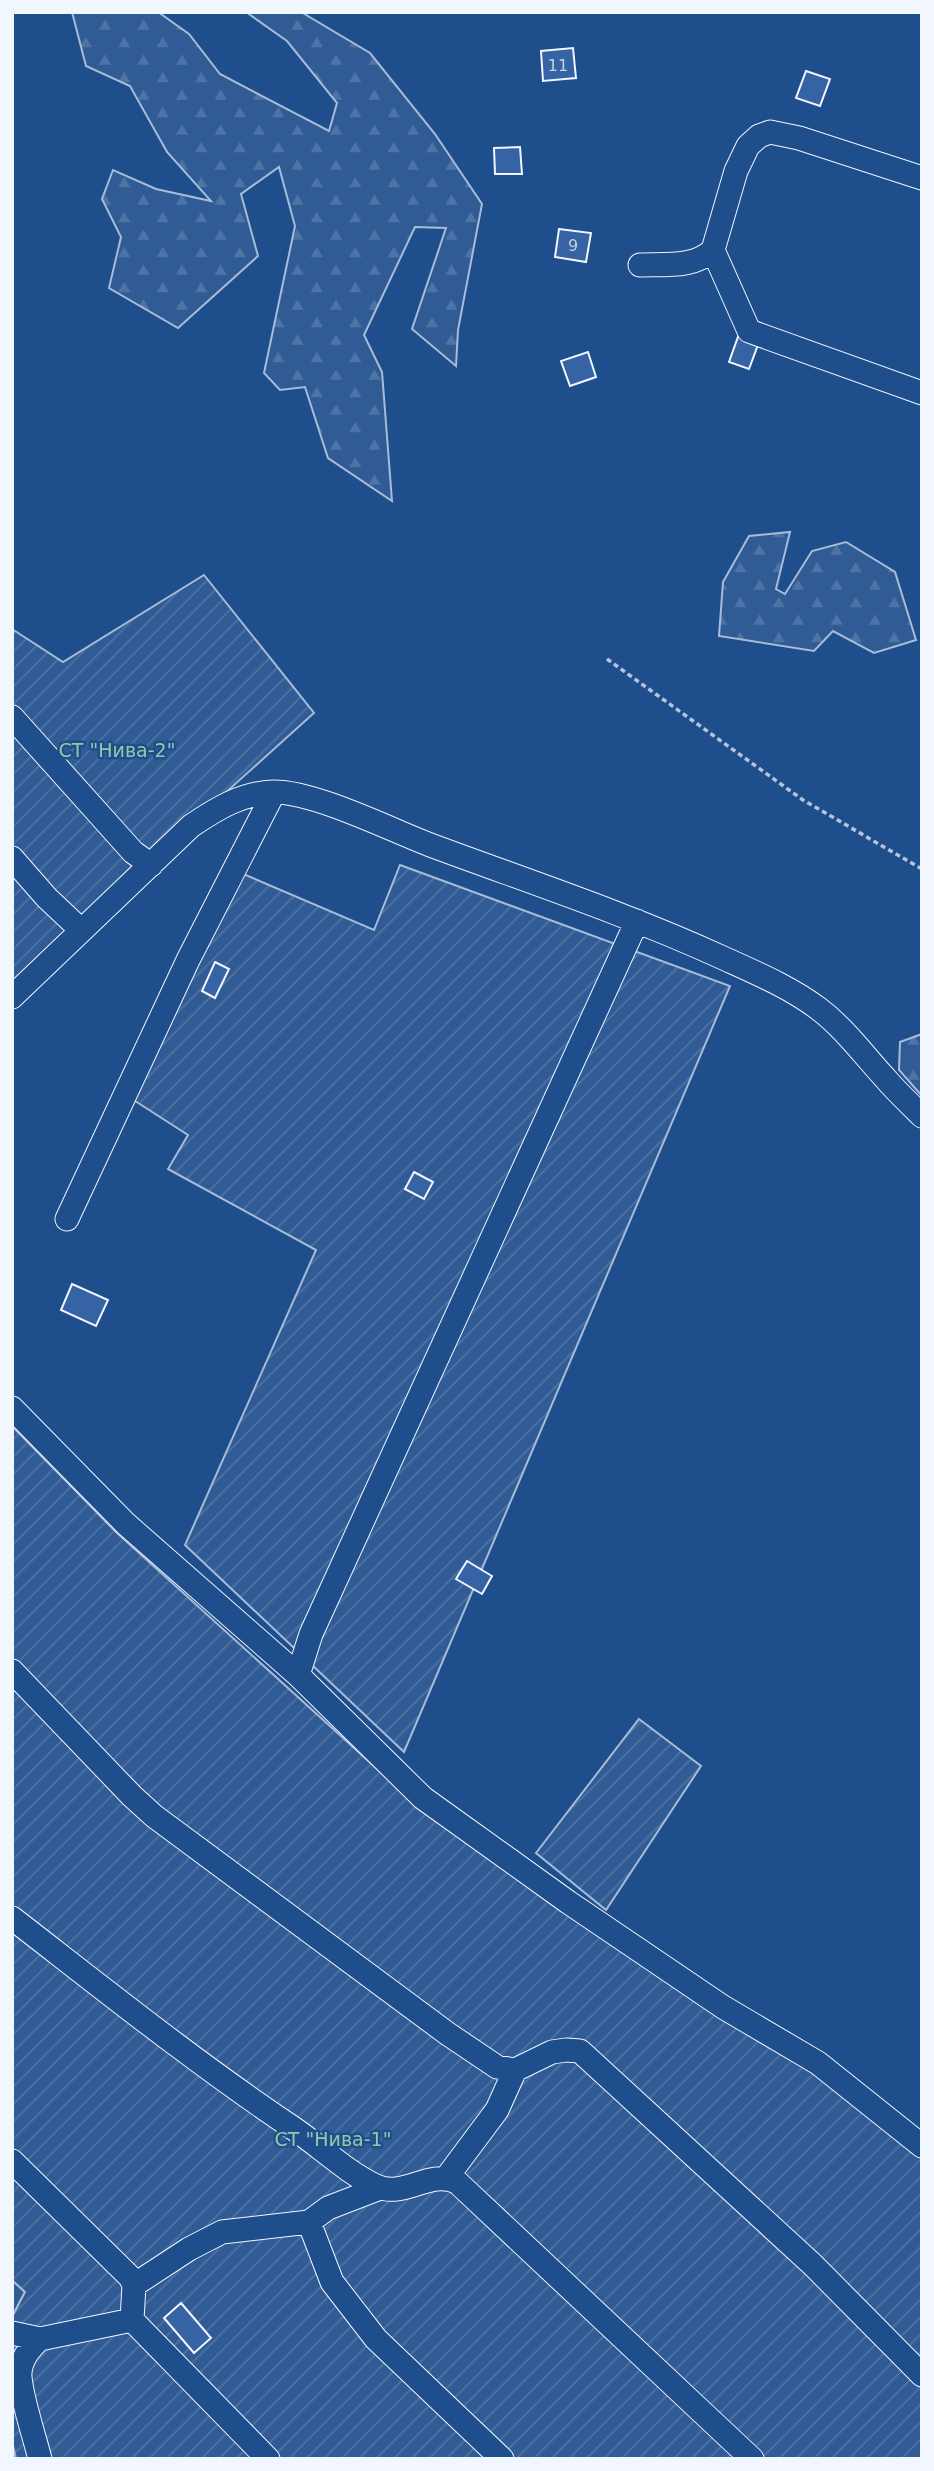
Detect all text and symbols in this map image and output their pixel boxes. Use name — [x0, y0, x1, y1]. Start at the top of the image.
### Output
house number: 11 — [548, 56, 568, 75]
house number: 9 — [568, 236, 578, 255]
park label: СТ "Нива-2" — [59, 739, 175, 761]
park label: СТ "Нива-1" — [275, 2128, 391, 2150]

